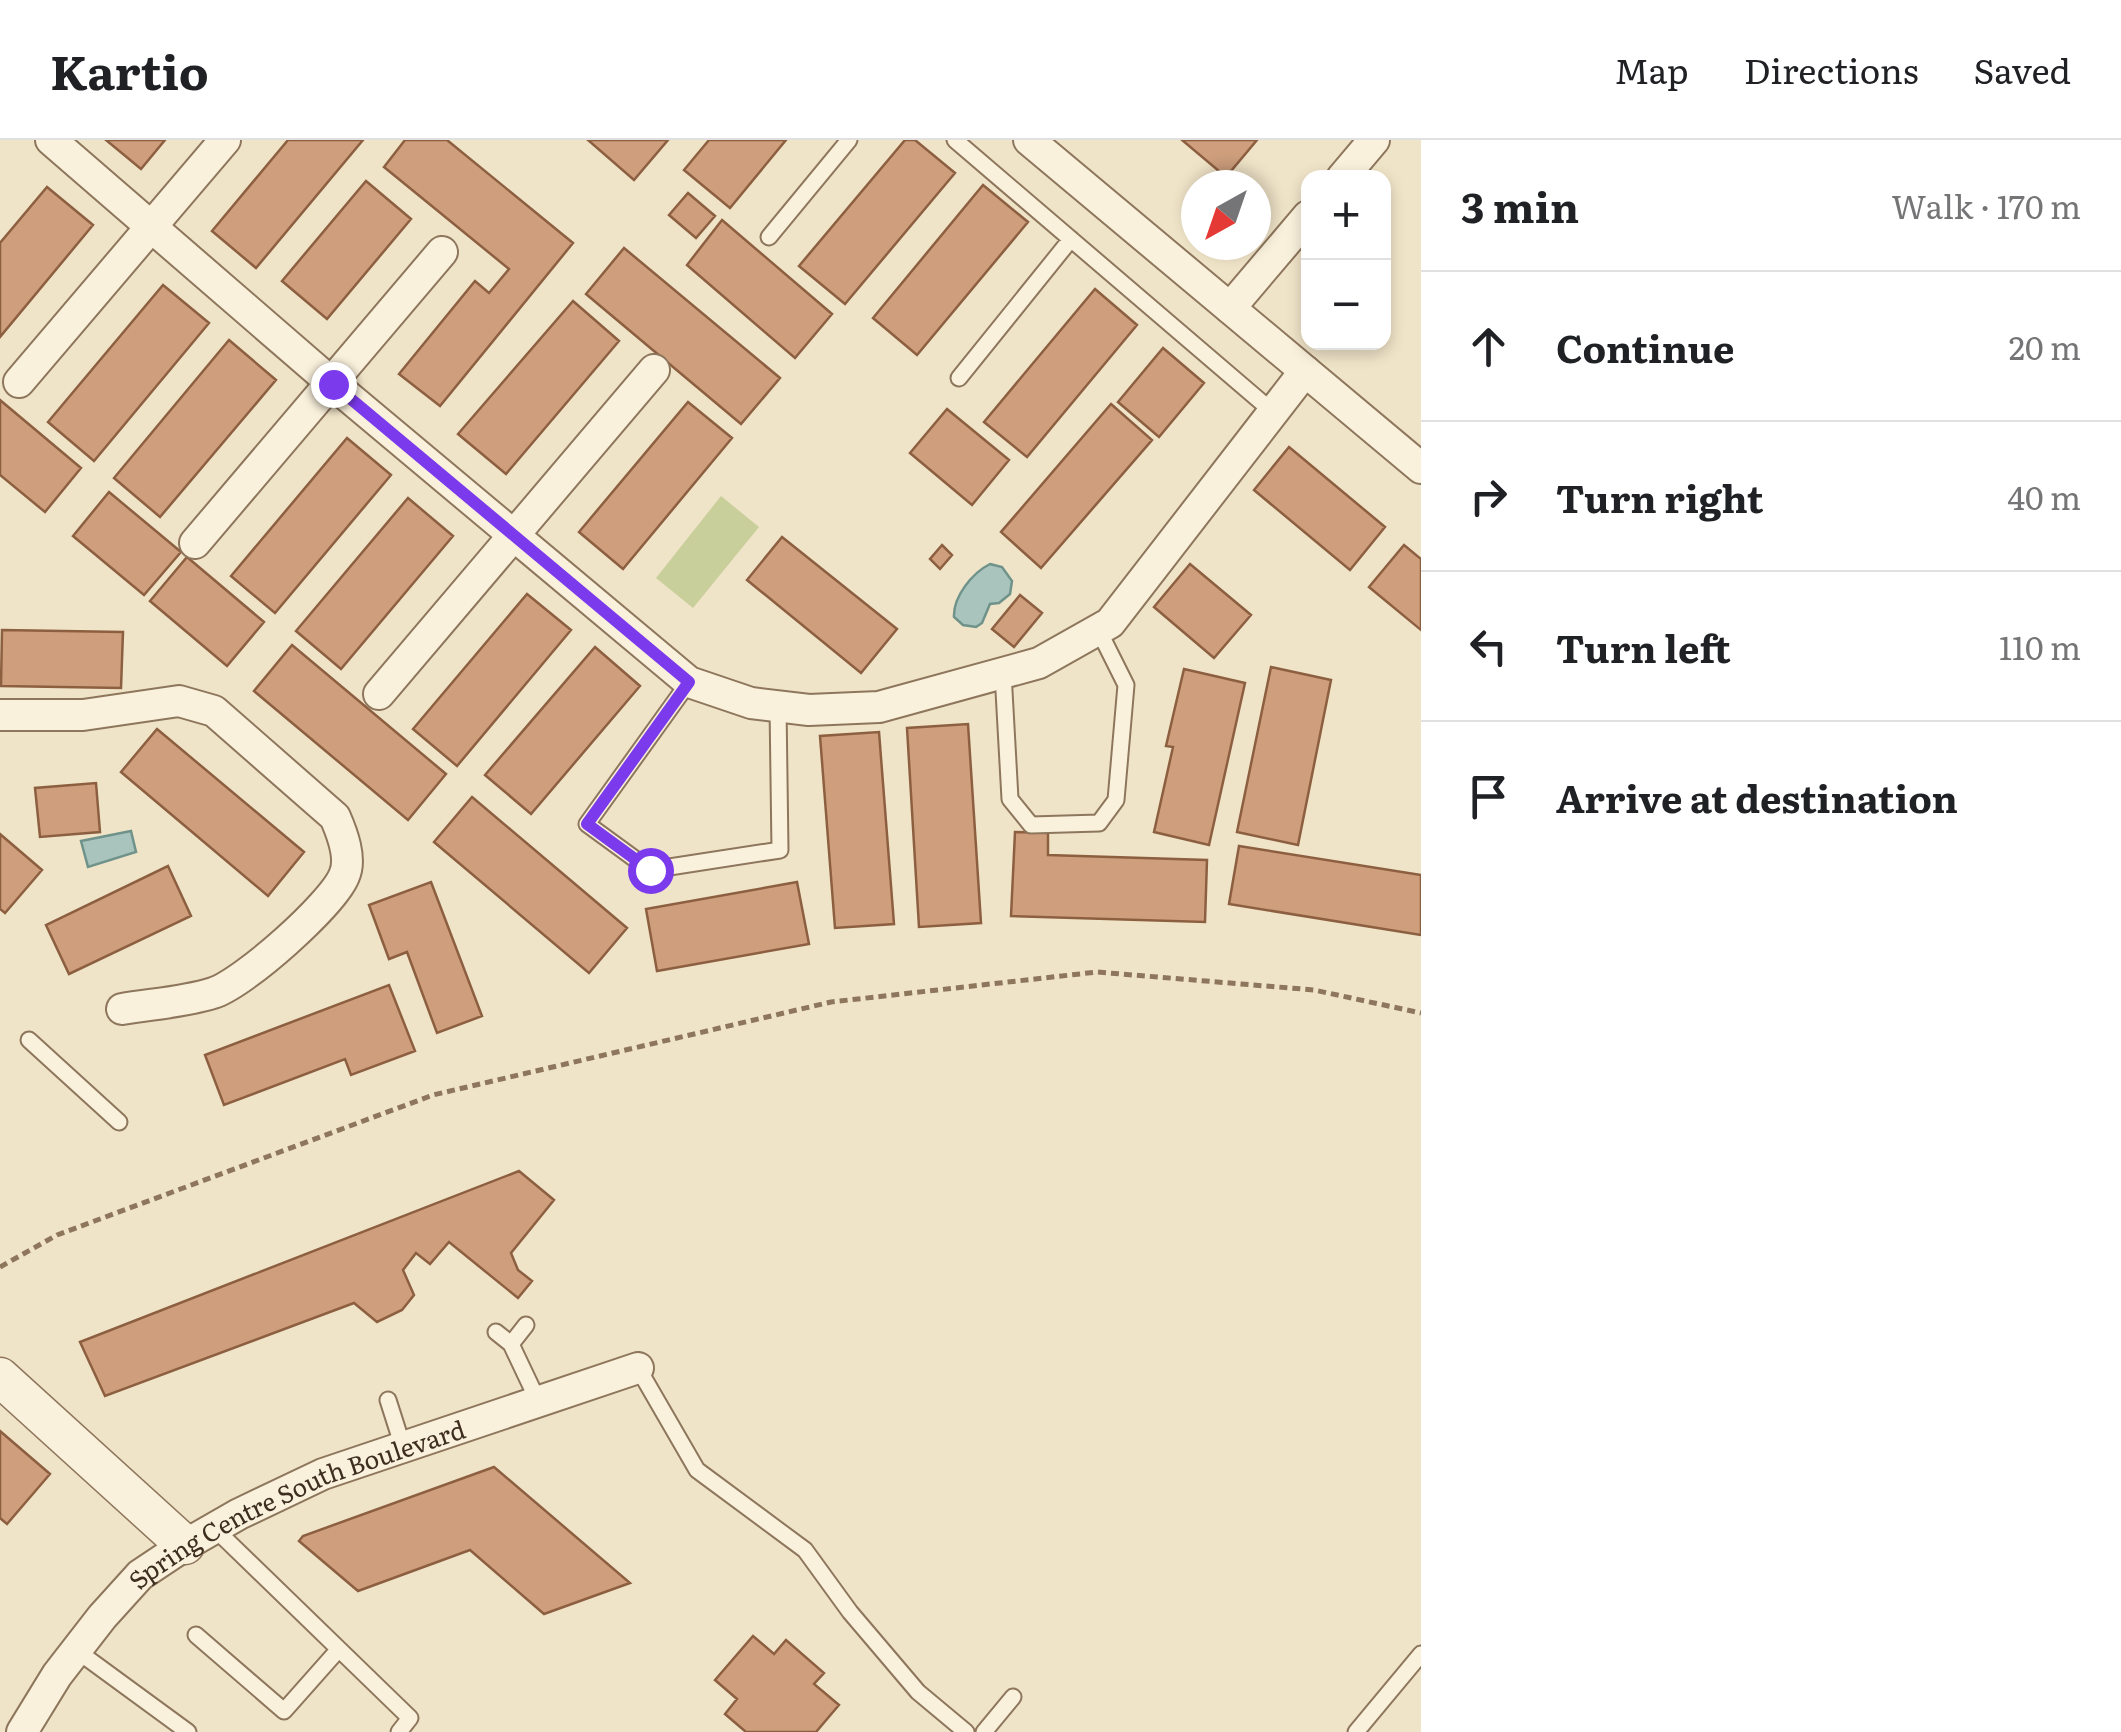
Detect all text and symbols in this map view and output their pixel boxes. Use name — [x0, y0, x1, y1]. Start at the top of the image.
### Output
text: Kartio — [50, 34, 209, 105]
text: Map — [1614, 43, 1689, 95]
text: Directions — [1744, 43, 1919, 95]
text: Saved — [1974, 43, 2071, 95]
north arrow — [1181, 170, 1271, 260]
map controls — [1301, 170, 1391, 350]
button: + — [1301, 170, 1391, 260]
text: 3 min — [1461, 174, 1579, 236]
text: Walk · 170 m — [1891, 181, 2081, 229]
button: − — [1301, 260, 1391, 350]
text: Continue — [1556, 318, 1734, 375]
icon: ahead — [1461, 319, 1516, 374]
text: 20 m — [2009, 322, 2081, 370]
route end — [311, 362, 357, 408]
text: Turn right — [1556, 468, 1763, 525]
icon: right — [1461, 469, 1516, 524]
text: 40 m — [2007, 472, 2081, 520]
text: Turn left — [1556, 618, 1731, 675]
icon: left — [1461, 619, 1516, 674]
text: 110 m — [1999, 622, 2081, 670]
text: Arrive at destination — [1556, 768, 1958, 825]
icon: arrive — [1461, 769, 1516, 824]
route start — [628, 848, 674, 894]
street label: Spring Centre South Boulevard — [118, 1409, 470, 1596]

